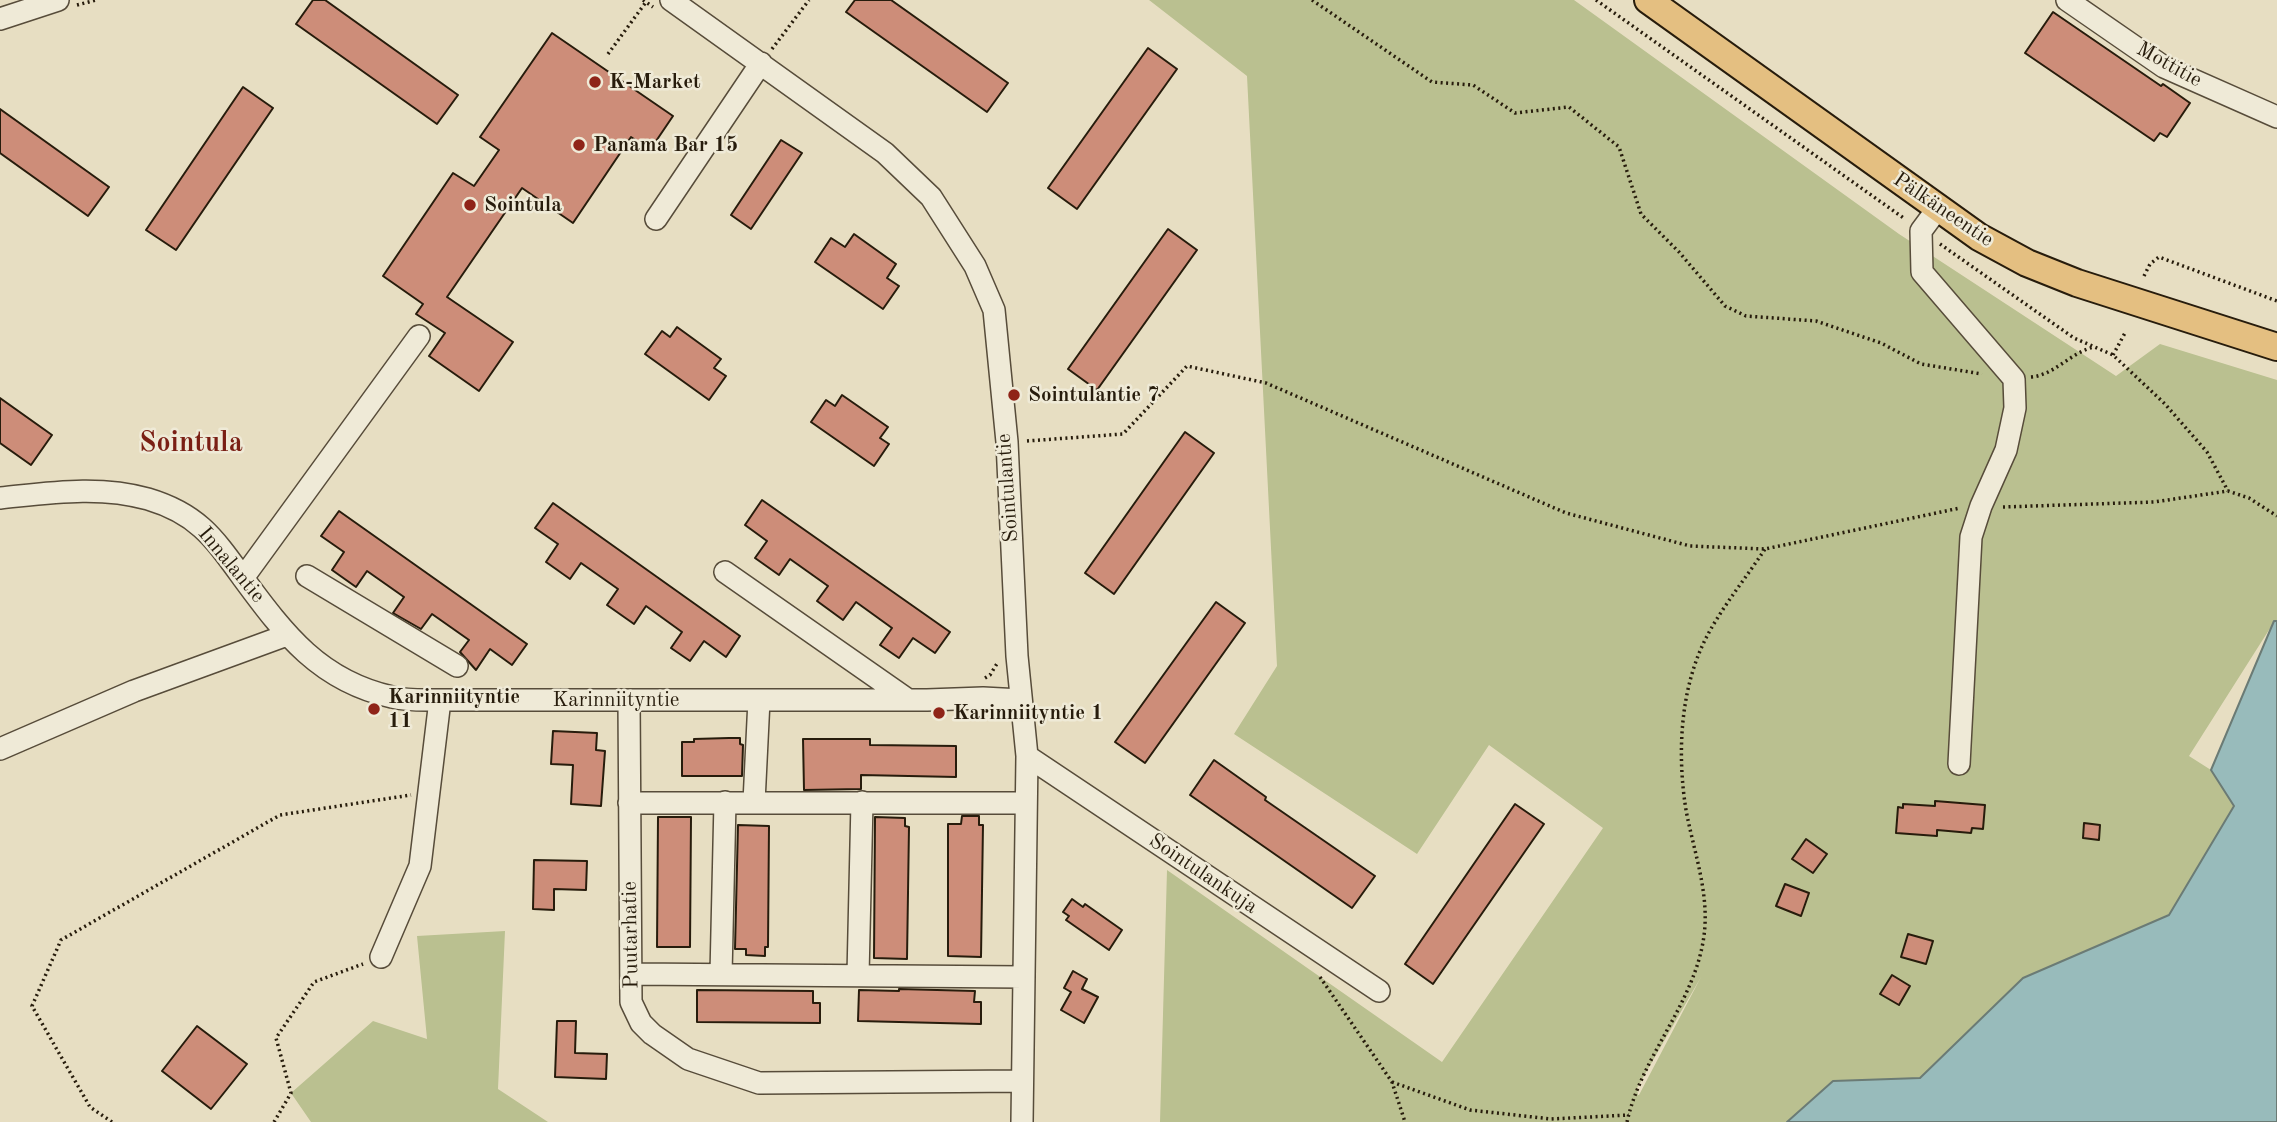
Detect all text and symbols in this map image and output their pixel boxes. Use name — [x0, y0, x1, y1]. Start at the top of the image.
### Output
street label: Mottitie — [2132, 37, 2206, 93]
place label: K-Market — [609, 69, 701, 95]
marker: K-Market — [587, 74, 603, 90]
place label: Panama Bar 15 — [593, 132, 738, 158]
marker: Panama Bar 15 — [571, 137, 587, 153]
street label: Pälkäneentie — [1888, 167, 1998, 253]
place label: Sointula — [484, 192, 562, 218]
marker: Sointula — [462, 197, 478, 213]
place label: Sointulantie 7 — [1028, 382, 1159, 408]
marker: Sointulantie 7 — [1006, 387, 1022, 403]
district label: Sointula — [139, 427, 243, 461]
street label: Sointulantie — [992, 433, 1024, 543]
street label: Innalantie — [192, 522, 270, 608]
place label: Karinniityntie 11 — [388, 684, 520, 734]
street label: Karinniityntie — [552, 687, 680, 713]
place label: Karinniityntie 1 — [953, 700, 1103, 726]
marker: Karinniityntie 11 — [366, 701, 382, 717]
marker: Karinniityntie 1 — [931, 705, 947, 721]
street label: Sointulankuja — [1144, 828, 1262, 920]
street label: Puutarhatie — [617, 881, 645, 989]

